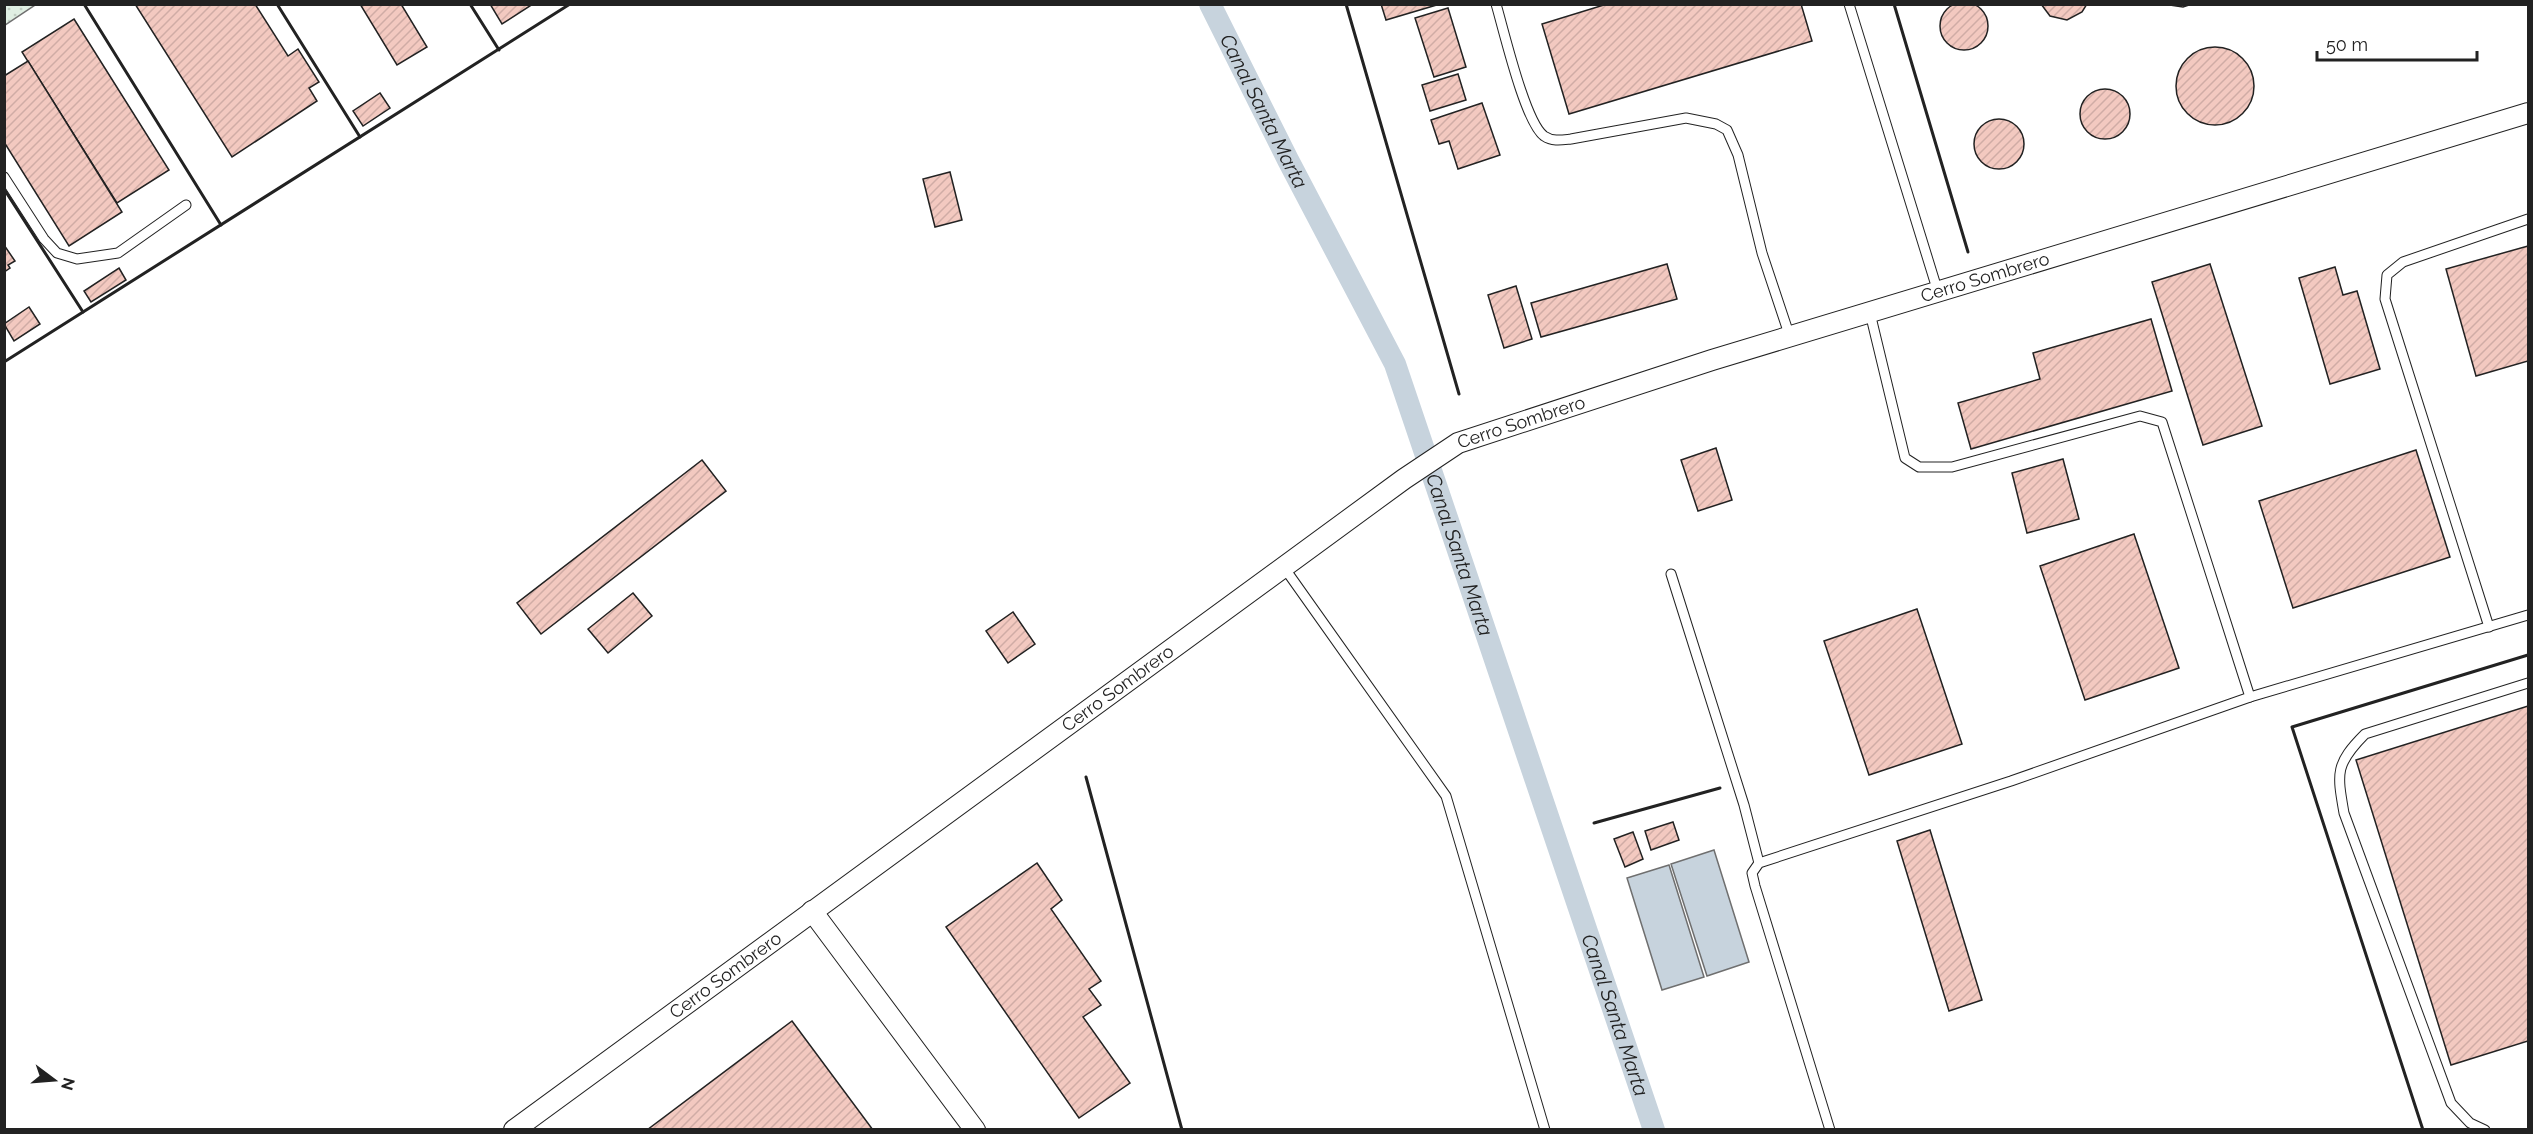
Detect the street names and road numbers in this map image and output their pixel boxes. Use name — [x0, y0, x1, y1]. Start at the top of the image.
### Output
street label: Cerro Sombrero — [1918, 247, 2052, 306]
street label: Cerro Sombrero — [1454, 391, 1588, 453]
street label: Cerro Sombrero — [1057, 640, 1178, 736]
street label: Cerro Sombrero — [665, 927, 785, 1023]

